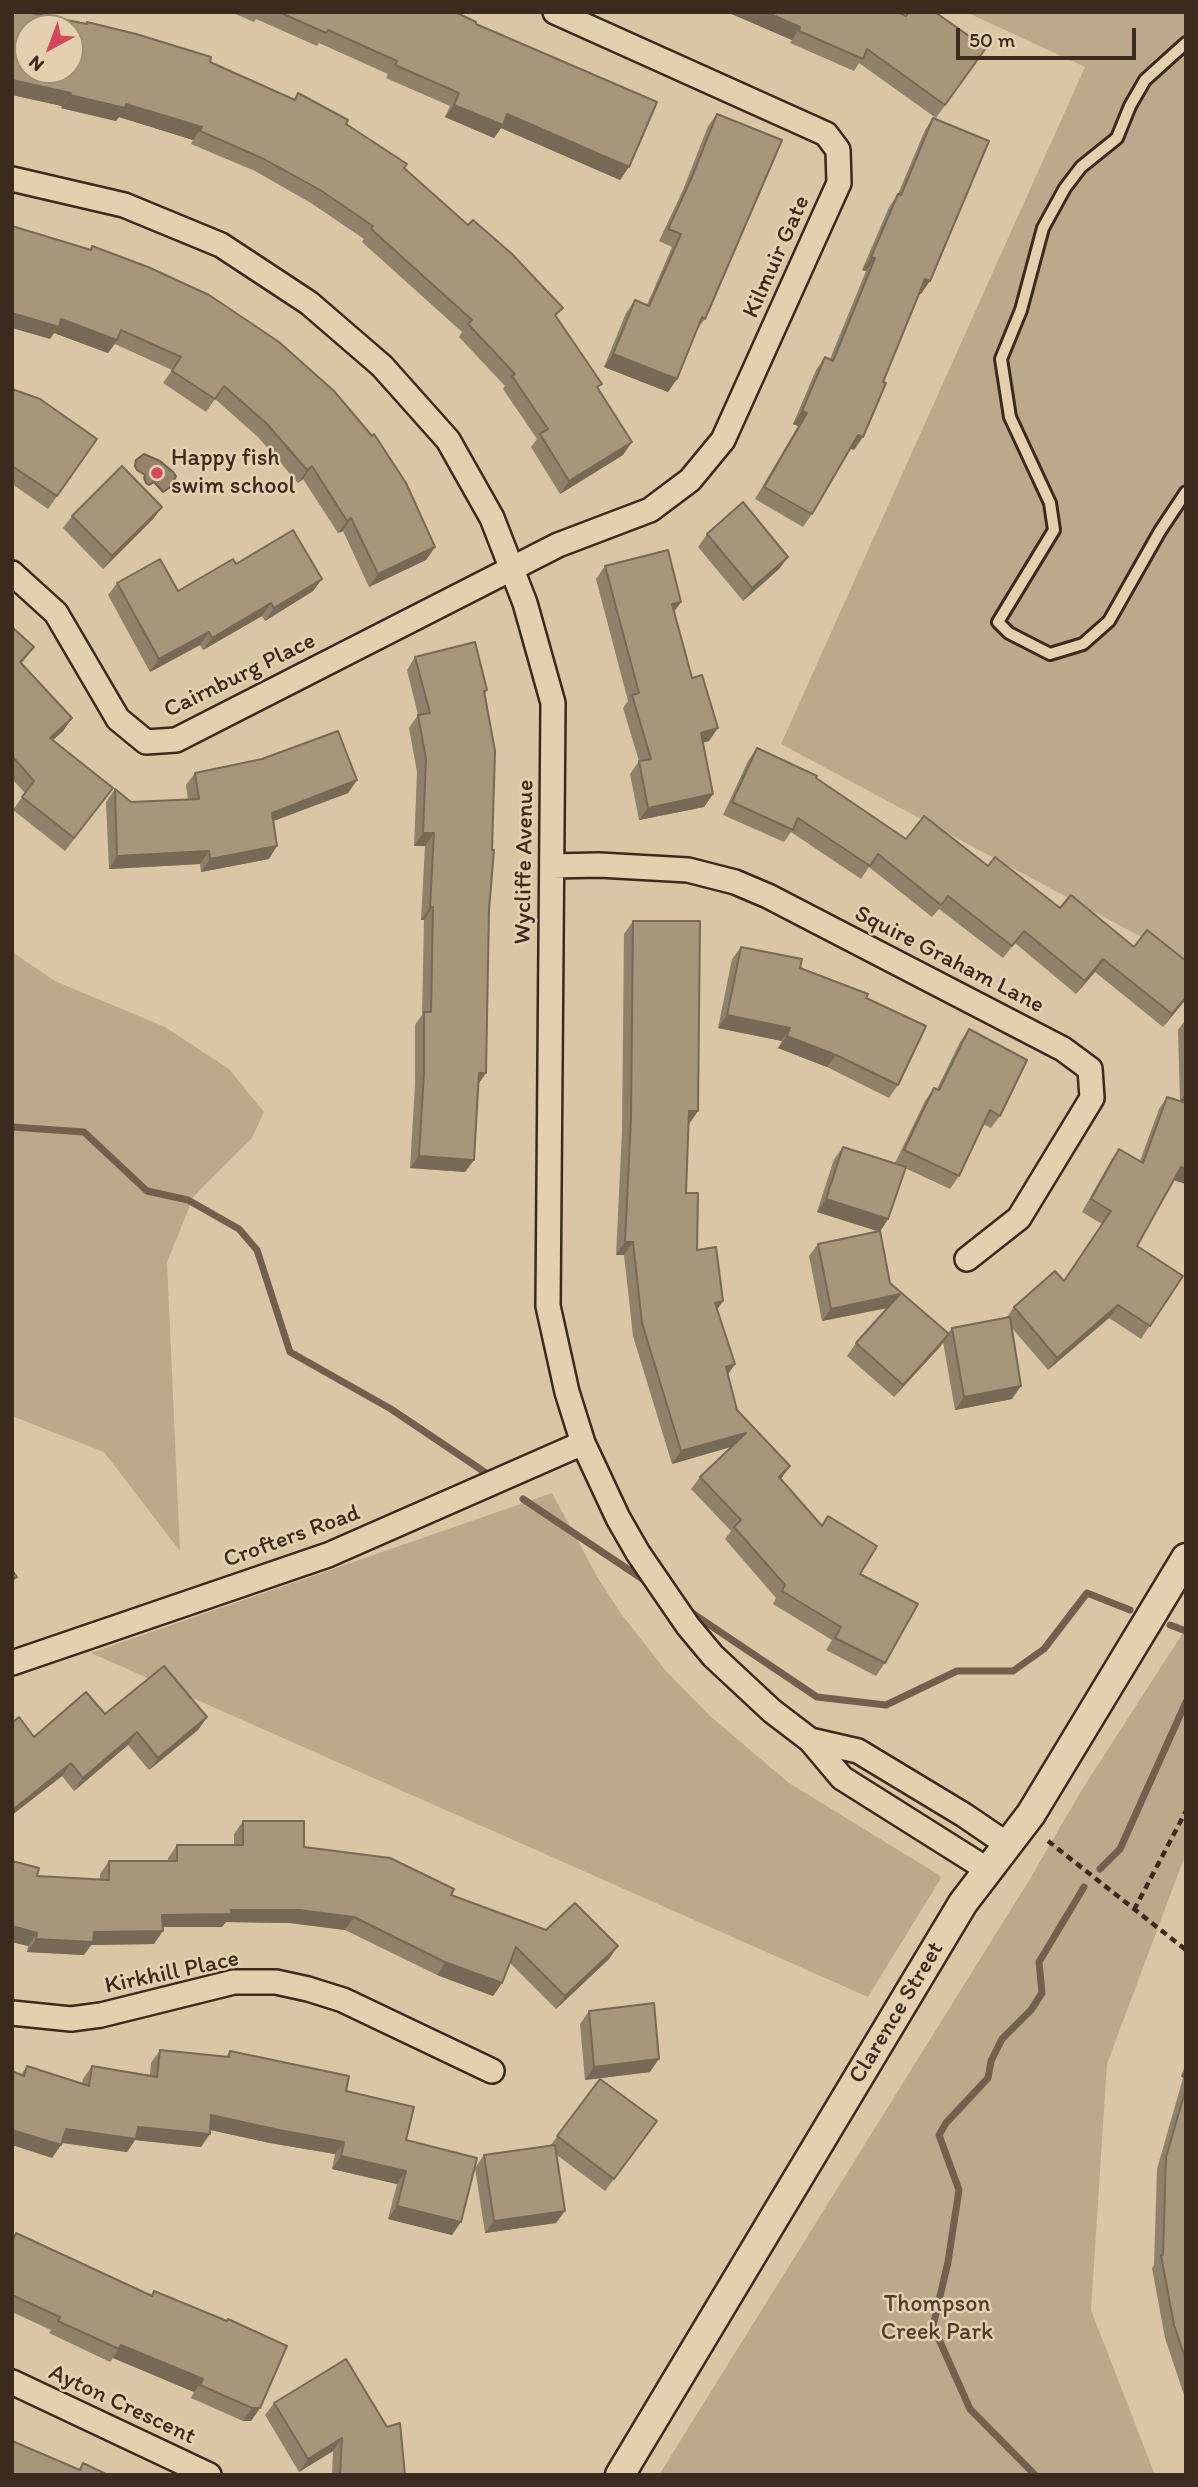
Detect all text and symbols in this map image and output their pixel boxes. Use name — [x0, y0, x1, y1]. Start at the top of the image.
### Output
north arrow — [14, 14, 84, 84]
scale bar — [960, 14, 1140, 58]
text: 50 m — [969, 27, 1015, 52]
text: N — [24, 51, 49, 77]
street label: Kilmuir Gate — [737, 191, 817, 323]
place label: Happy fish swim school — [171, 445, 295, 501]
marker: Happy fish swim school — [149, 465, 165, 481]
street label: Cairnburg Place — [160, 627, 320, 725]
street label: Wycliffe Avenue — [509, 779, 541, 945]
street label: Squire Graham Lane — [849, 900, 1049, 1020]
street label: Crofters Road — [220, 1499, 364, 1575]
street label: Clarence Street — [843, 1937, 951, 2089]
street label: Kirkhill Place — [102, 1945, 242, 2001]
park label: Thompson Creek Park — [881, 2291, 993, 2347]
street label: Ayton Crescent — [44, 2358, 200, 2452]

